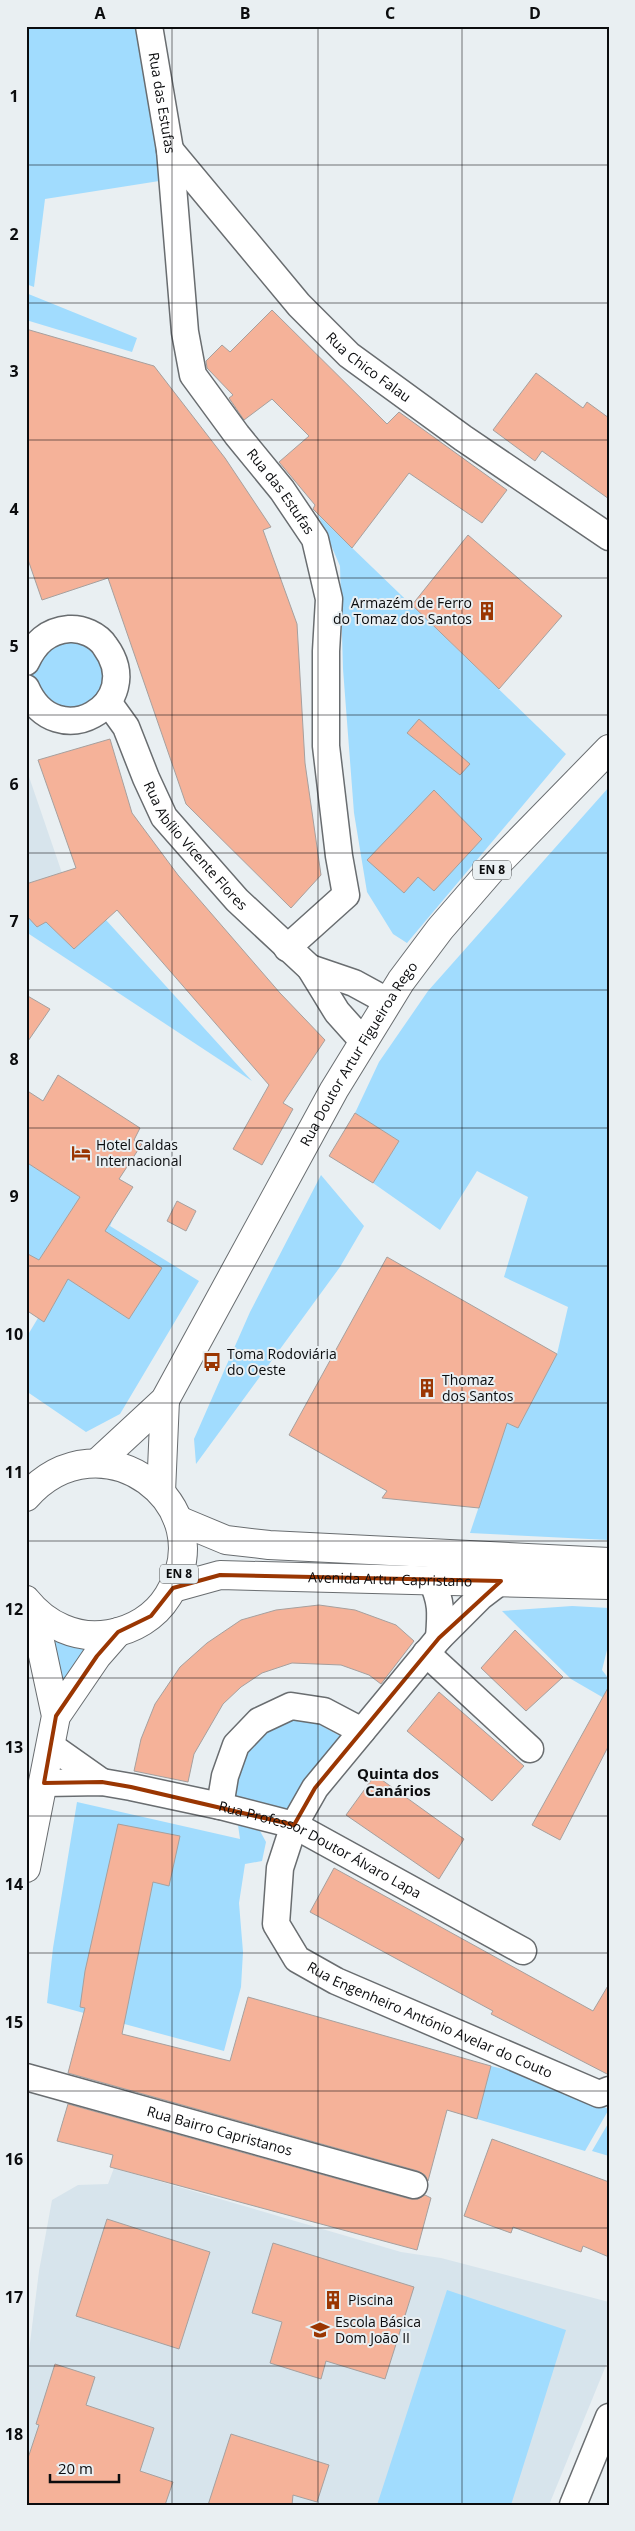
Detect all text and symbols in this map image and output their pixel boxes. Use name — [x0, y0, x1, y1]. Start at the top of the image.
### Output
text: A — [94, 2, 106, 24]
text: B — [240, 2, 250, 24]
text: C — [385, 2, 395, 24]
text: D — [529, 2, 541, 24]
street label: Rua das Estufas — [145, 51, 180, 155]
text: 1 — [9, 85, 19, 107]
text: 2 — [9, 223, 19, 245]
street label: Rua Chico Falau — [322, 327, 415, 406]
text: 3 — [9, 360, 19, 382]
street label: Rua das Estufas — [243, 444, 319, 538]
text: 4 — [9, 498, 19, 520]
place label: Armazém de Ferro do Tomaz dos Santos — [333, 593, 472, 628]
building icon: Armazém de Ferro do Tomaz dos Santos — [476, 600, 498, 622]
text: 5 — [9, 635, 19, 657]
text: 6 — [9, 773, 19, 795]
street label: Rua Abílio Vicente Flores — [140, 778, 252, 914]
road number: EN 8 — [473, 860, 511, 880]
text: 7 — [9, 910, 19, 932]
street label: Rua Doutor Artur Figueiroa Rego — [295, 957, 421, 1149]
text: 8 — [9, 1048, 19, 1070]
place label: Hotel Caldas Internacional — [96, 1135, 182, 1170]
hotel icon: Hotel Caldas Internacional — [70, 1142, 92, 1164]
text: 9 — [9, 1185, 19, 1207]
text: 10 — [5, 1323, 23, 1345]
place label: Toma Rodoviária do Oeste — [227, 1344, 337, 1379]
bus stop icon: Toma Rodoviária do Oeste — [201, 1351, 223, 1373]
place label: Thomaz dos Santos — [442, 1370, 514, 1405]
building icon: Thomaz dos Santos — [416, 1377, 438, 1399]
text: 11 — [5, 1461, 23, 1483]
road number: EN 8 — [160, 1565, 198, 1584]
street label: Avenida Artur Capristano — [308, 1567, 473, 1590]
text: 12 — [5, 1598, 23, 1620]
text: 13 — [5, 1736, 23, 1758]
district label: Quinta dos Canários — [357, 1763, 439, 1800]
street label: Rua Professor Doutor Álvaro Lapa — [217, 1796, 425, 1902]
text: 14 — [5, 1873, 23, 1895]
street label: Rua Engenheiro António Avelar do Couto — [304, 1957, 556, 2082]
text: 15 — [5, 2011, 23, 2033]
street label: Rua Bairro Capristanos — [145, 2101, 295, 2160]
text: 16 — [5, 2148, 23, 2170]
text: 17 — [5, 2286, 23, 2308]
building icon: Piscina — [322, 2289, 344, 2311]
place label: Piscina — [348, 2290, 393, 2309]
place label: Escola Básica Dom João II — [335, 2312, 421, 2347]
school or university icon: Escola Básica Dom João II — [309, 2319, 331, 2341]
text: 18 — [5, 2423, 23, 2445]
scale bar — [50, 2451, 119, 2483]
text: 20 m — [58, 2458, 93, 2478]

